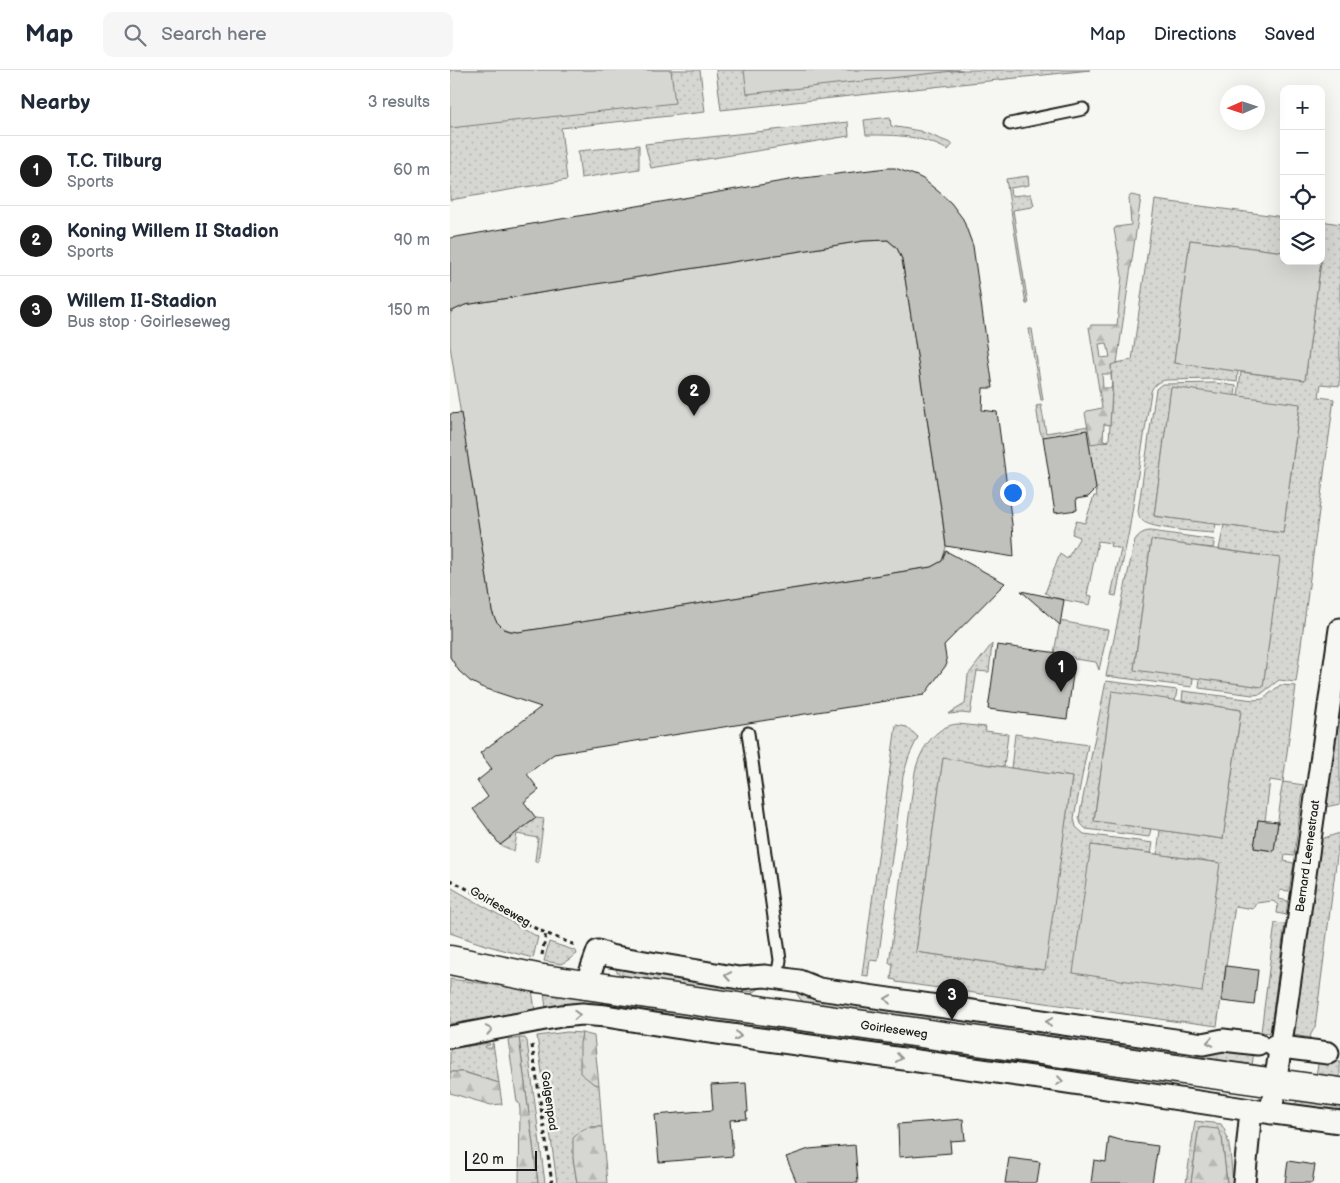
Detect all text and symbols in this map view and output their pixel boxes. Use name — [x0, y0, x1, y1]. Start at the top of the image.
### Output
search box — [103, 12, 453, 57]
text: Map — [25, 20, 73, 49]
icon: search — [121, 21, 149, 49]
text: Search here — [161, 23, 267, 46]
text: Map — [1090, 24, 1126, 45]
text: Directions — [1154, 24, 1236, 45]
text: Saved — [1264, 24, 1315, 45]
north arrow — [1220, 85, 1265, 130]
map controls — [1280, 85, 1325, 265]
button: + — [1280, 85, 1325, 130]
text: Nearby — [20, 90, 90, 115]
text: 3 results — [368, 93, 430, 112]
button: − — [1280, 130, 1325, 175]
text: T.C. Tilburg — [67, 150, 162, 173]
text: 1 — [33, 161, 39, 180]
text: 60 m — [393, 161, 430, 180]
text: Sports — [67, 173, 114, 192]
button: locate — [1280, 175, 1325, 220]
text: Koning Willem II Stadion — [67, 220, 279, 243]
button: layers — [1280, 220, 1325, 265]
text: 2 — [31, 231, 41, 250]
text: 90 m — [394, 231, 430, 250]
text: Sports — [67, 243, 114, 262]
text: Willem II-Stadion — [67, 290, 217, 313]
text: 3 — [31, 301, 41, 320]
text: 150 m — [388, 301, 430, 320]
text: Bus stop · Goirleseweg — [67, 313, 231, 332]
pin: 2 — [678, 375, 710, 416]
your location — [1000, 480, 1026, 506]
pin: 1 — [1045, 651, 1077, 692]
street label: Bernard Leenestraat — [1293, 799, 1323, 913]
street label: Goirleseweg — [467, 884, 533, 930]
one-way arrow — [724, 972, 733, 982]
pin: 3 — [936, 979, 968, 1020]
one-way arrow — [884, 994, 892, 1005]
one-way arrow — [573, 1010, 581, 1021]
one-way arrow — [1045, 1017, 1053, 1027]
street label: Goirleseweg — [859, 1018, 929, 1042]
one-way arrow — [485, 1025, 494, 1035]
one-way arrow — [734, 1030, 742, 1041]
one-way arrow — [1205, 1036, 1214, 1046]
one-way arrow — [895, 1052, 903, 1063]
street label: Galgenpad — [537, 1070, 561, 1132]
one-way arrow — [1056, 1075, 1064, 1086]
scale bar — [465, 1148, 538, 1171]
text: 20 m — [472, 1151, 504, 1168]

